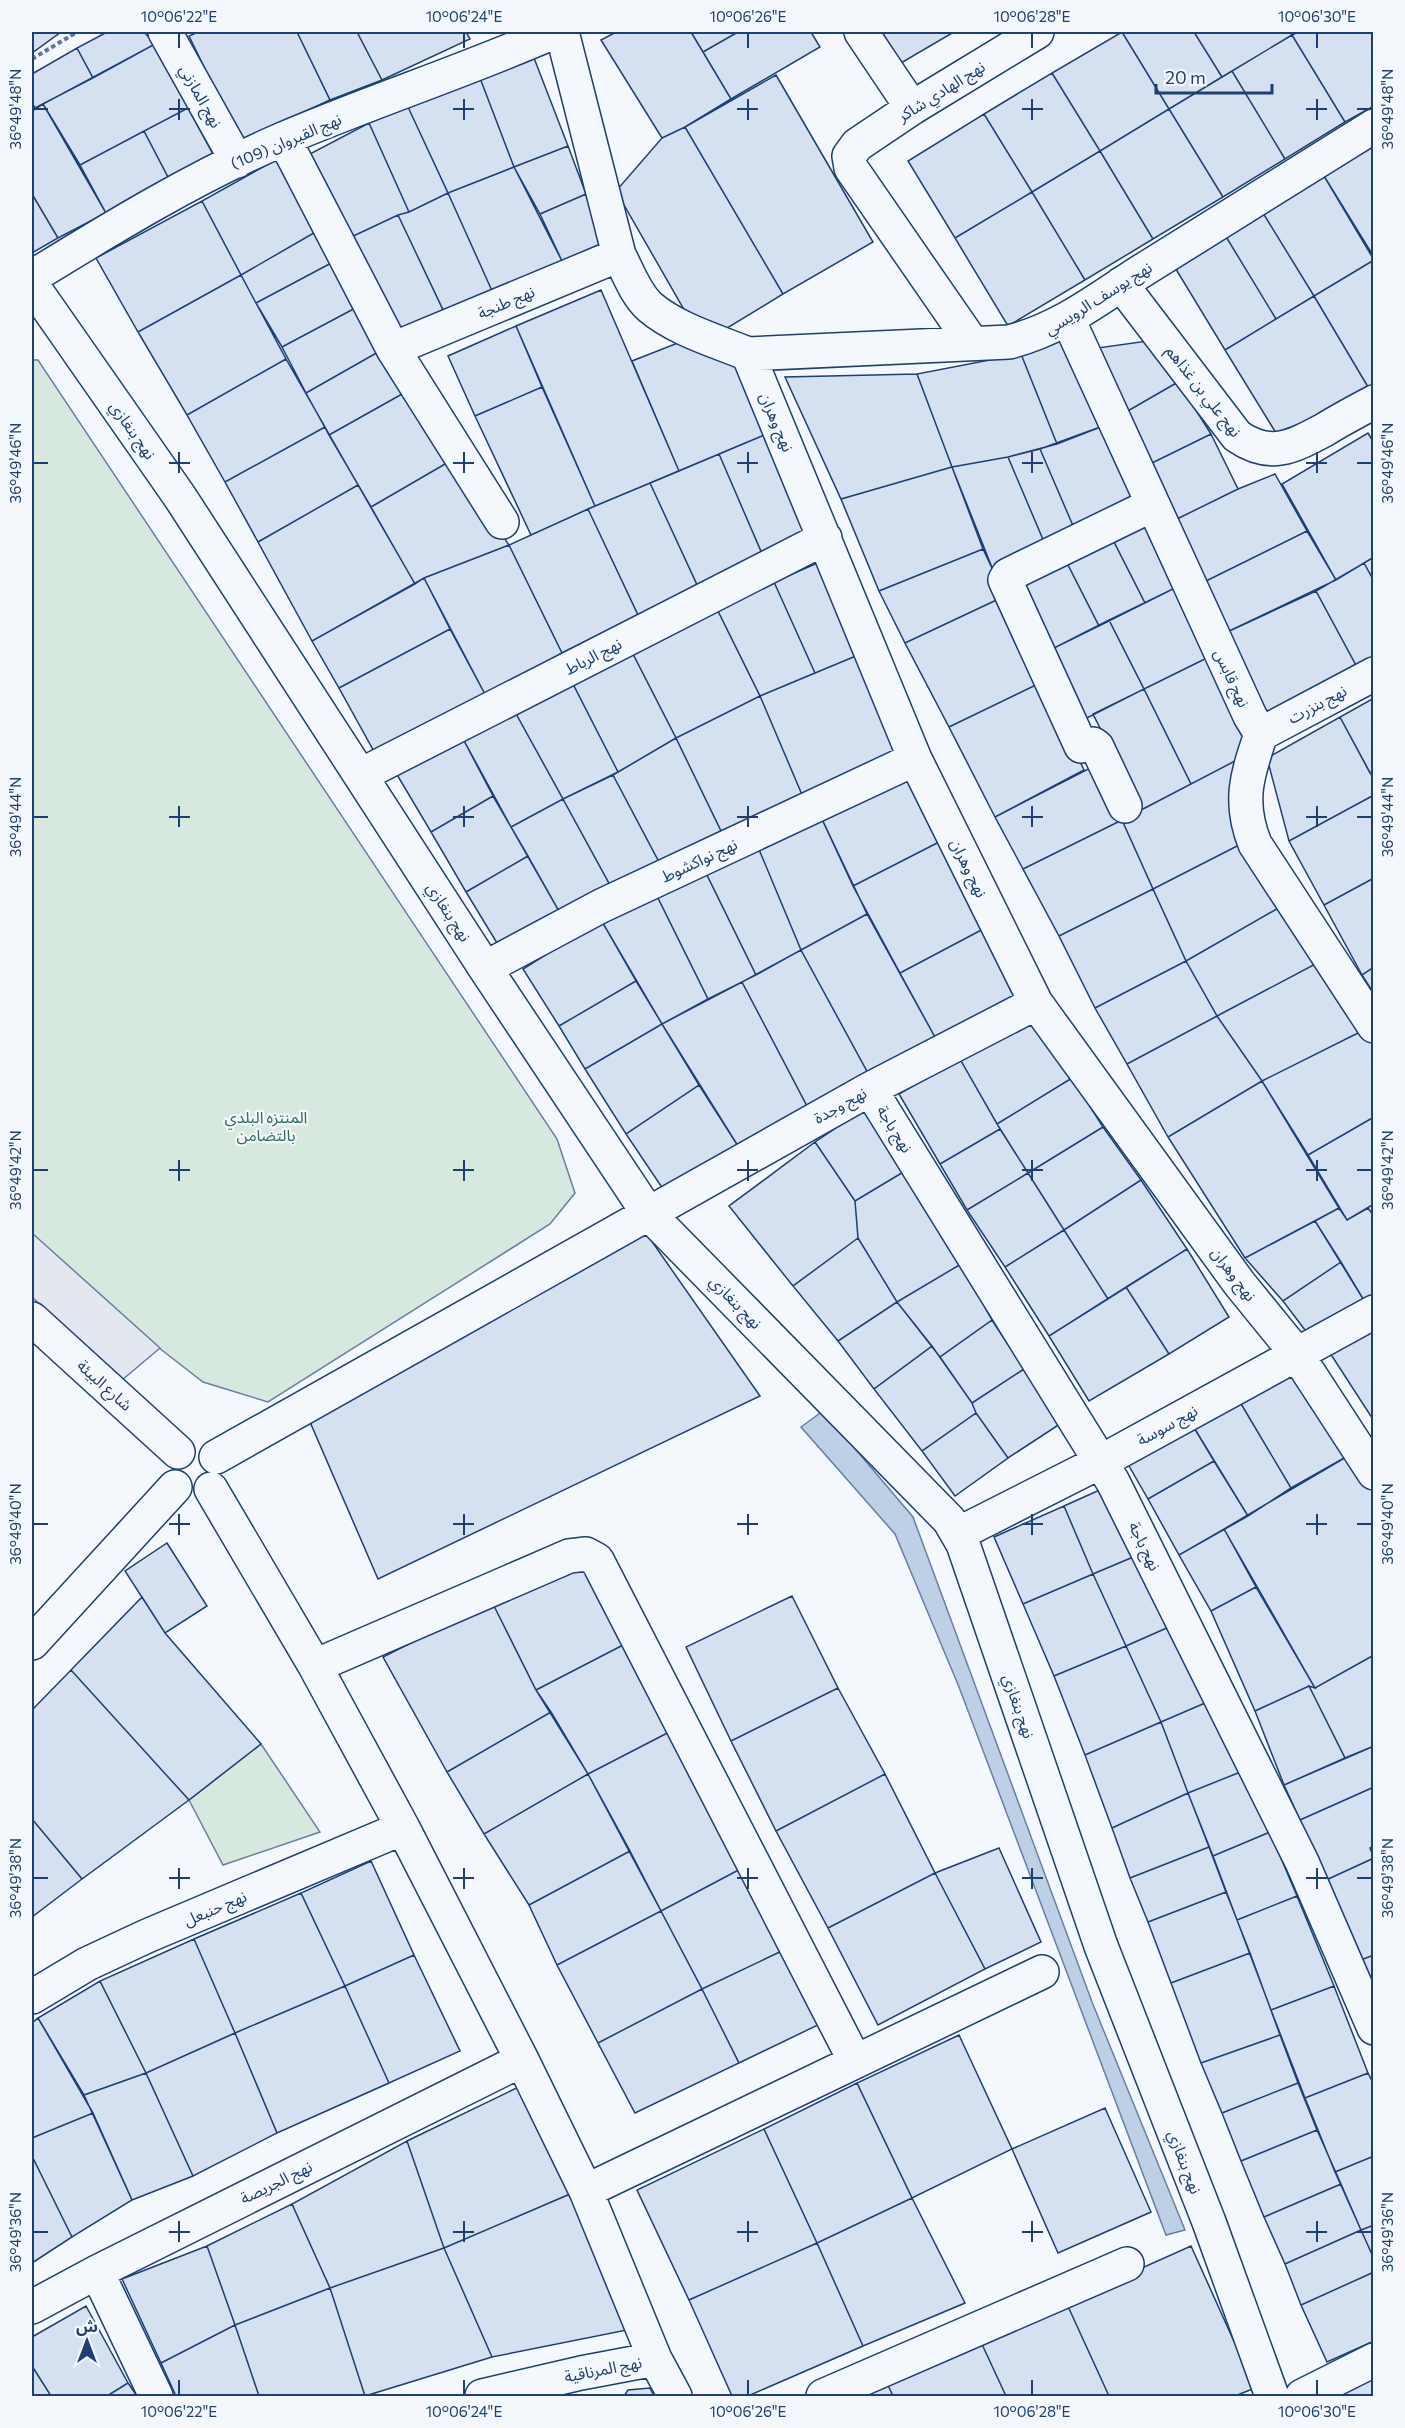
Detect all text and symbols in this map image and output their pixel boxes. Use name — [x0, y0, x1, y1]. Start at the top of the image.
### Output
text: 10°06'22"E — [141, 7, 217, 25]
text: 10°06'24"E — [426, 7, 502, 25]
text: 10°06'26"E — [709, 7, 787, 25]
text: 10°06'28"E — [993, 7, 1071, 25]
text: 10°06'30"E — [1278, 7, 1356, 25]
street label: نهج الهادي شاكر — [893, 56, 990, 129]
scale bar — [1156, 57, 1272, 95]
street label: نهج المازني — [173, 61, 227, 133]
text: 20 m — [1165, 66, 1206, 88]
text: 36°49'48"N — [6, 69, 24, 149]
text: 36°49'48"N — [1378, 69, 1396, 149]
street label: نهج القيروان (109) — [228, 109, 346, 176]
street label: نهج يوسف الرويسي — [1041, 257, 1157, 342]
street label: نهج طنجة — [474, 281, 539, 326]
street label: نهج علي بن غذاهم — [1160, 341, 1246, 443]
street label: نهج وهران — [753, 389, 798, 456]
street label: نهج بنغازي — [103, 397, 160, 465]
text: 36°49'46"N — [6, 423, 24, 503]
text: 36°49'46"N — [1378, 423, 1396, 503]
street label: نهج الرباط — [561, 633, 626, 681]
street label: نهج قابس — [1207, 646, 1254, 712]
street label: نهج بنزرت — [1284, 680, 1351, 730]
text: 36°49'44"N — [6, 777, 24, 857]
text: 36°49'44"N — [1378, 777, 1396, 857]
street label: نهج نواكشوط — [658, 834, 742, 889]
street label: نهج وهران — [944, 835, 992, 902]
street label: نهج بنغازي — [420, 879, 476, 947]
street label: نهج وجدة — [810, 1082, 871, 1130]
street label: نهج باجة — [870, 1102, 917, 1158]
park label: المنتزه البلدي بالتضامن — [225, 1107, 307, 1145]
text: 36°49'42"N — [6, 1130, 24, 1210]
text: 36°49'42"N — [1378, 1130, 1396, 1210]
street label: نهج وهران — [1205, 1243, 1261, 1307]
street label: نهج بنغازي — [703, 1271, 766, 1335]
street label: شارع البيئة — [71, 1355, 137, 1417]
street label: نهج سوسة — [1133, 1400, 1202, 1452]
text: 36°49'40"N — [6, 1483, 24, 1565]
text: 36°49'40"N — [1378, 1483, 1396, 1565]
street label: نهج باجة — [1122, 1518, 1165, 1575]
street label: نهج بنغازي — [996, 1671, 1039, 1742]
text: 36°49'38"N — [6, 1838, 24, 1918]
text: 36°49'38"N — [1378, 1838, 1396, 1918]
street label: نهج حنبعل — [181, 1886, 251, 1933]
street label: نهج بنغازي — [1161, 2127, 1206, 2198]
street label: نهج الجريصة — [237, 2156, 317, 2211]
text: 36°49'36"N — [6, 2192, 24, 2272]
text: 36°49'36"N — [1378, 2192, 1396, 2272]
north arrow — [57, 2311, 117, 2371]
text: ش — [76, 2316, 98, 2336]
street label: نهج المرناقية — [562, 2352, 644, 2389]
text: 10°06'22"E — [141, 2402, 217, 2420]
text: 10°06'24"E — [426, 2402, 502, 2420]
text: 10°06'26"E — [709, 2402, 787, 2420]
text: 10°06'28"E — [993, 2402, 1071, 2420]
text: 10°06'30"E — [1278, 2402, 1356, 2420]

